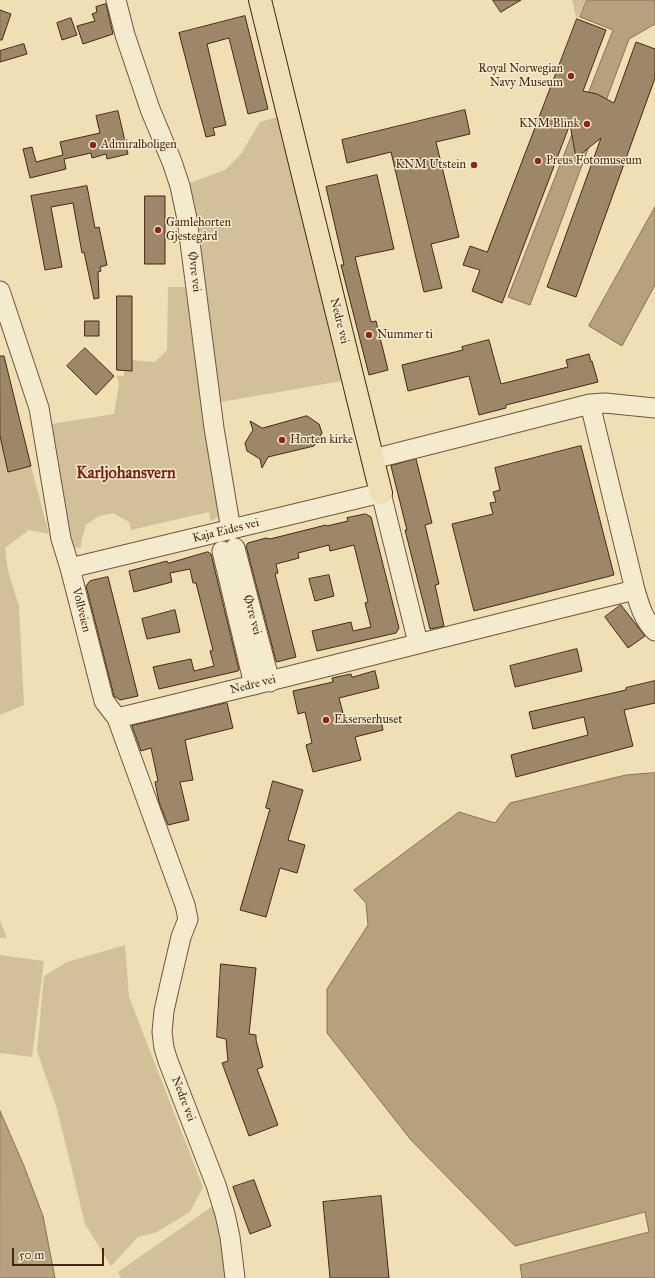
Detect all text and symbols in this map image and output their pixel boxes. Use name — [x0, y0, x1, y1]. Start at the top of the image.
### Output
place label: Royal Norwegian Navy Museum — [478, 62, 563, 90]
marker: Royal Norwegian Navy Museum — [566, 71, 576, 81]
place label: KNM Blink — [519, 117, 579, 131]
marker: KNM Blink — [582, 119, 592, 129]
place label: Admiralboligen — [101, 138, 177, 152]
marker: Admiralboligen — [88, 140, 98, 150]
place label: Preus Fotomuseum — [546, 154, 642, 168]
marker: Preus Fotomuseum — [533, 156, 543, 166]
place label: KNM Utstein — [396, 158, 466, 172]
marker: KNM Utstein — [469, 160, 479, 170]
place label: Gamlehorten Gjestegård — [166, 216, 231, 244]
marker: Gamlehorten Gjestegård — [153, 225, 163, 235]
street label: Øvre vei — [184, 251, 204, 293]
street label: Nedre vei — [326, 296, 352, 346]
place label: Nummer ti — [377, 328, 433, 342]
marker: Nummer ti — [364, 330, 374, 340]
place label: Horten kirke — [290, 433, 353, 447]
marker: Horten kirke — [277, 435, 287, 445]
district label: Karljohansvern — [76, 464, 176, 484]
street label: Kaja Eides vei — [191, 516, 261, 546]
street label: Vollveien — [69, 586, 93, 634]
street label: Øvre vei — [240, 593, 264, 637]
street label: Nedre vei — [228, 672, 278, 698]
place label: Ekserserhuset — [334, 713, 402, 727]
marker: Ekserserhuset — [321, 715, 331, 725]
street label: Nedre vei — [168, 1075, 198, 1123]
scale bar — [14, 1240, 106, 1266]
text: 50 m — [19, 1248, 44, 1262]

